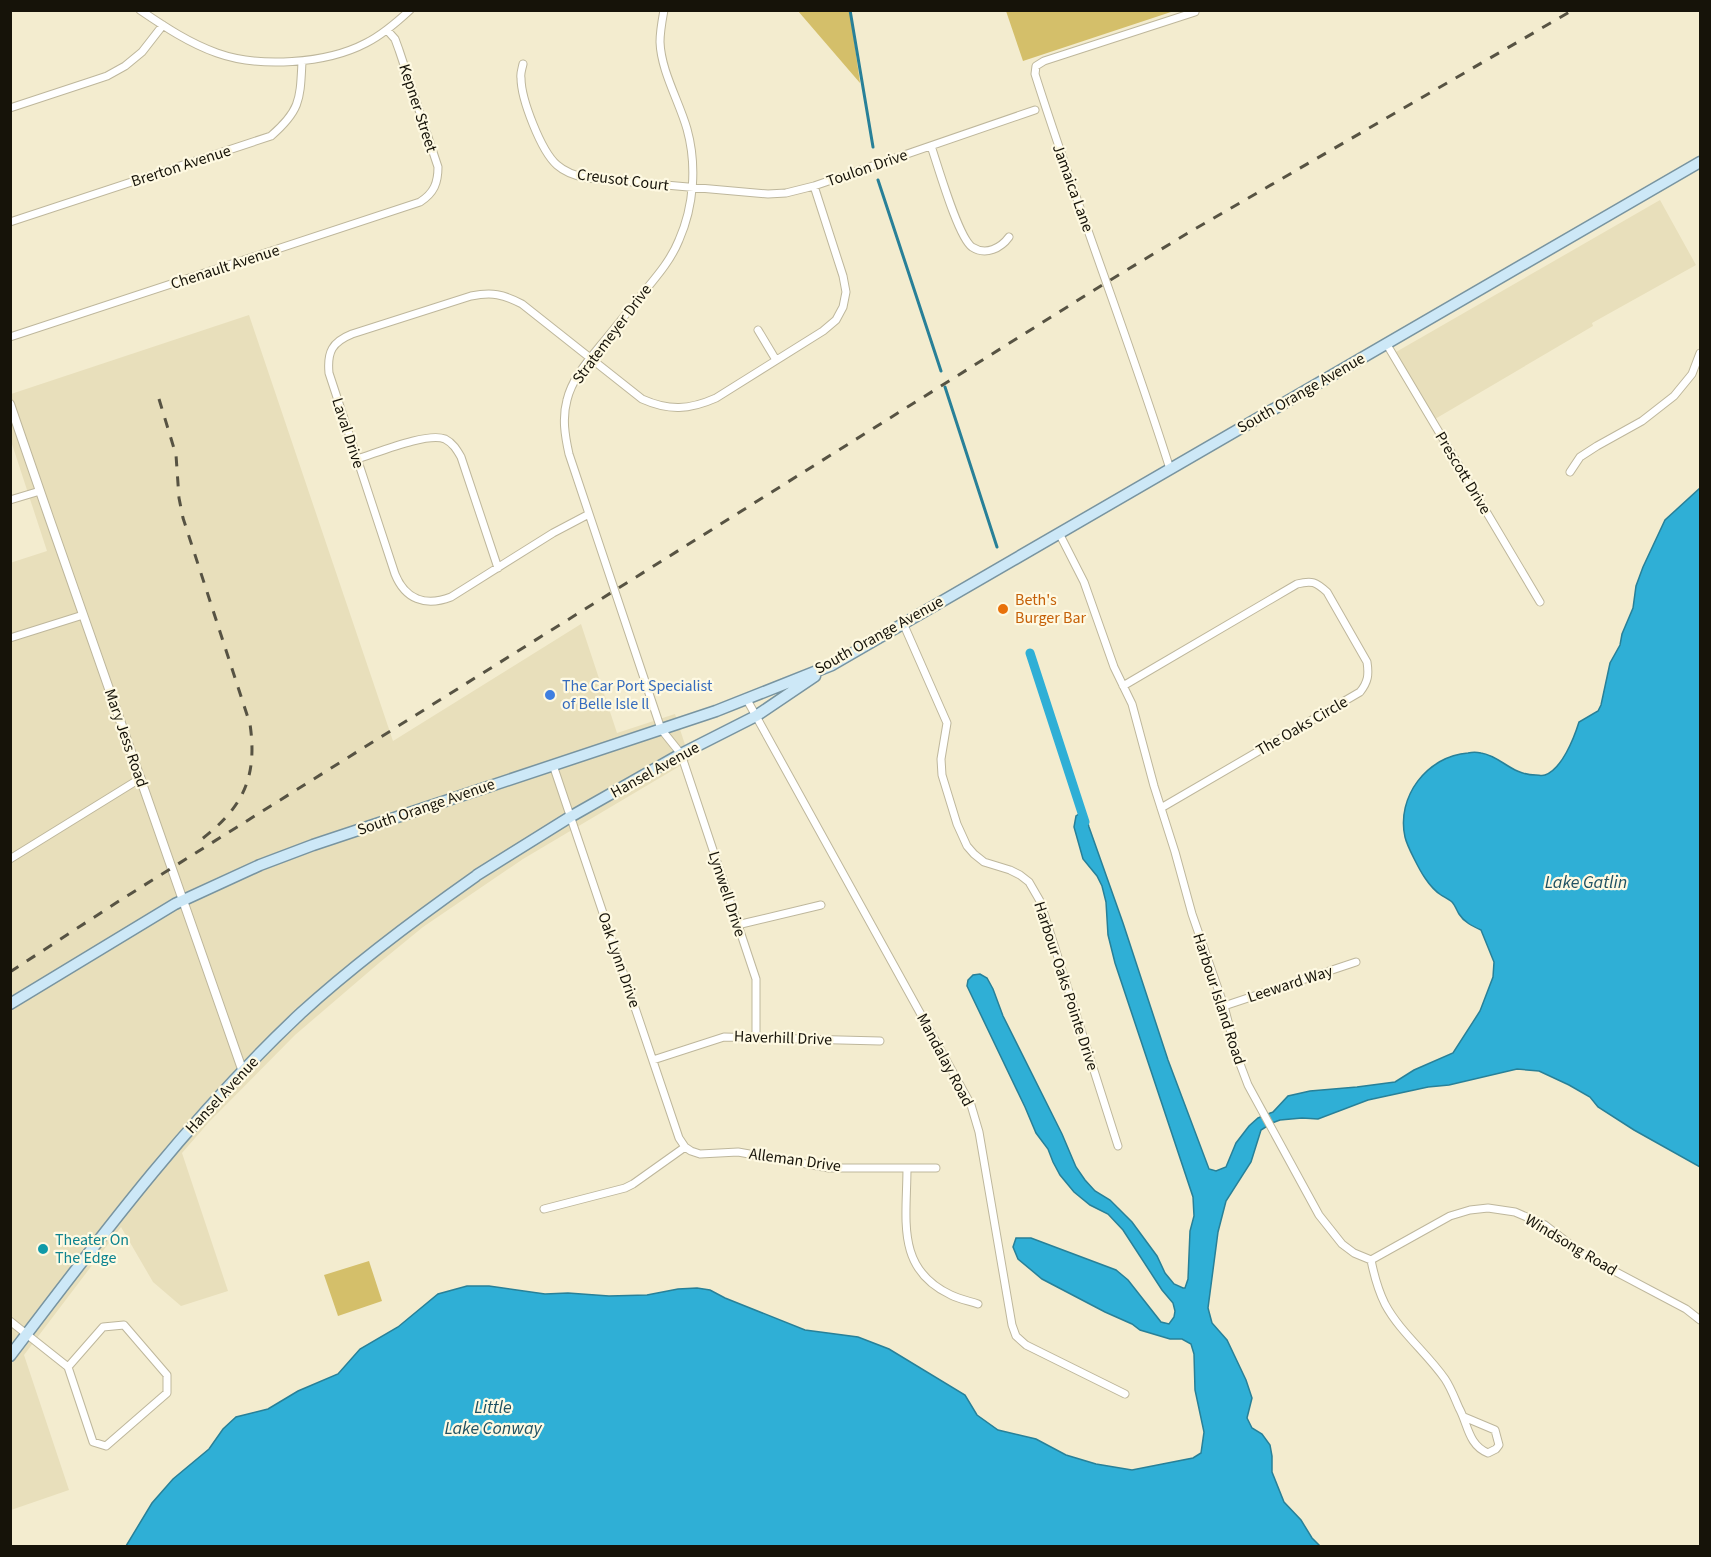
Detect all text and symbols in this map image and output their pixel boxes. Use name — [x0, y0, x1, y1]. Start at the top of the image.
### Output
street label: Kepner Street — [393, 61, 443, 155]
street label: Brerton Avenue — [128, 140, 234, 192]
street label: Jamaica Lane — [1047, 141, 1099, 235]
street label: Toulon Drive — [824, 144, 910, 192]
street label: Creusot Court — [576, 163, 671, 197]
street label: Chenault Avenue — [168, 239, 282, 295]
street label: Stratemeyer Drive — [567, 280, 657, 388]
street label: South Orange Avenue — [1233, 347, 1369, 439]
street label: Laval Drive — [326, 395, 370, 471]
street label: Prescott Drive — [1430, 428, 1496, 518]
place label: Beth's Burger Bar — [1015, 589, 1087, 629]
street label: South Orange Avenue — [811, 590, 947, 680]
marker: Beth's Burger Bar — [996, 602, 1010, 616]
place label: The Car Port Specialist of Belle Isle ll — [562, 675, 713, 715]
street label: Mary Jess Road — [99, 686, 153, 790]
marker: The Car Port Specialist of Belle Isle ll — [543, 688, 557, 702]
street label: The Oaks Circle — [1252, 691, 1352, 761]
street label: Hansel Avenue — [607, 736, 703, 803]
street label: South Orange Avenue — [354, 773, 498, 841]
street label: Lynwell Drive — [703, 848, 751, 940]
water label: Lake Gatlin — [1545, 870, 1627, 895]
street label: Harbour Oaks Pointe Drive — [1028, 899, 1104, 1073]
street label: Oak Lynn Drive — [592, 909, 646, 1011]
street label: Harbour Island Road — [1187, 930, 1251, 1068]
street label: Leeward Way — [1245, 960, 1336, 1008]
street label: Mandalay Road — [911, 1010, 979, 1110]
street label: Haverhill Drive — [734, 1025, 832, 1051]
street label: Hansel Avenue — [180, 1051, 264, 1139]
street label: Alleman Drive — [748, 1143, 843, 1177]
street label: Windsong Road — [1521, 1209, 1621, 1281]
place label: Theater On The Edge — [55, 1229, 129, 1269]
marker: Theater On The Edge — [36, 1242, 50, 1256]
water label: Little Lake Conway — [444, 1395, 543, 1441]

